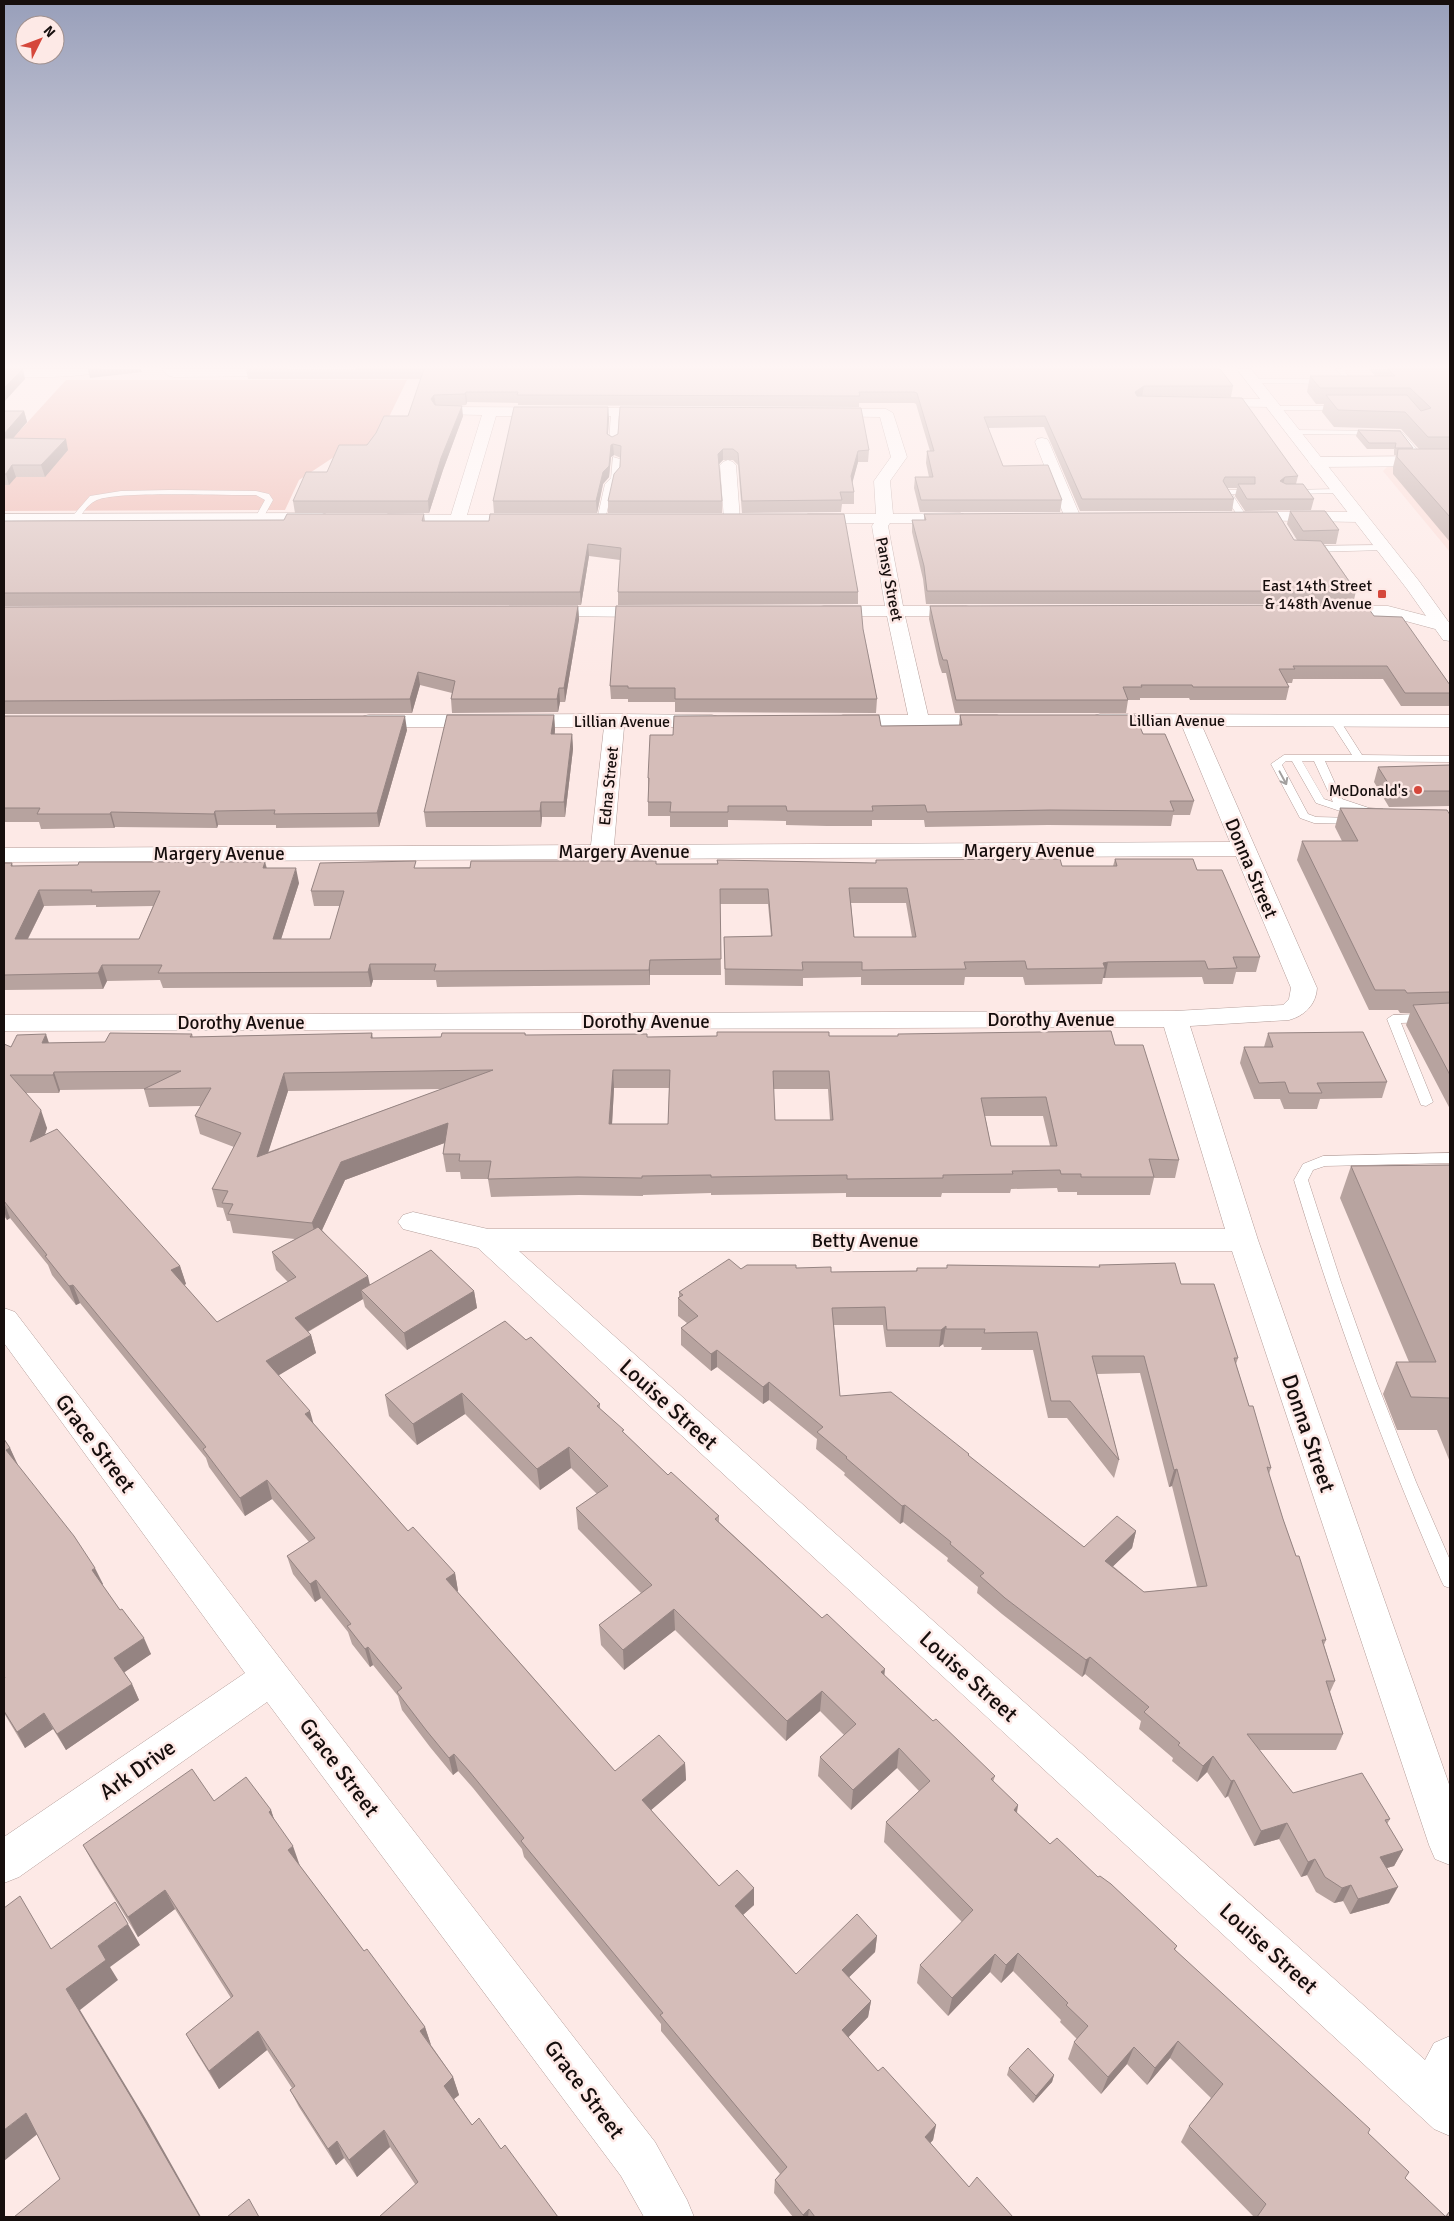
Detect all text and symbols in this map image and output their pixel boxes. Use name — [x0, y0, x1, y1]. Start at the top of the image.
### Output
north arrow — [15, 15, 65, 65]
text: N — [40, 22, 59, 41]
street label: Pansy Street — [871, 535, 907, 623]
place label: East 14th Street & 148th Avenue — [1262, 576, 1372, 614]
marker: East 14th Street & 148th Avenue — [1376, 588, 1388, 600]
street label: Lillian Avenue — [1129, 711, 1225, 731]
street label: Lillian Avenue — [574, 712, 670, 732]
street label: Edna Street — [595, 745, 623, 827]
one-way arrow — [1278, 770, 1288, 785]
place label: McDonald's — [1329, 781, 1408, 801]
marker: McDonald's — [1412, 784, 1424, 796]
street label: Donna Street — [1219, 815, 1283, 922]
street label: Margery Avenue — [963, 839, 1095, 863]
street label: Margery Avenue — [558, 840, 690, 864]
street label: Margery Avenue — [153, 842, 285, 866]
street label: Dorothy Avenue — [987, 1008, 1115, 1032]
street label: Dorothy Avenue — [582, 1010, 710, 1034]
street label: Dorothy Avenue — [177, 1011, 305, 1035]
street label: Betty Avenue — [812, 1229, 918, 1253]
street label: Louise Street — [614, 1353, 724, 1456]
street label: Donna Street — [1276, 1371, 1341, 1496]
street label: Grace Street — [50, 1389, 142, 1498]
street label: Louise Street — [914, 1625, 1024, 1728]
street label: Grace Street — [294, 1713, 386, 1822]
street label: Ark Drive — [94, 1734, 181, 1805]
street label: Louise Street — [1214, 1897, 1324, 2000]
street label: Grace Street — [539, 2035, 631, 2144]

